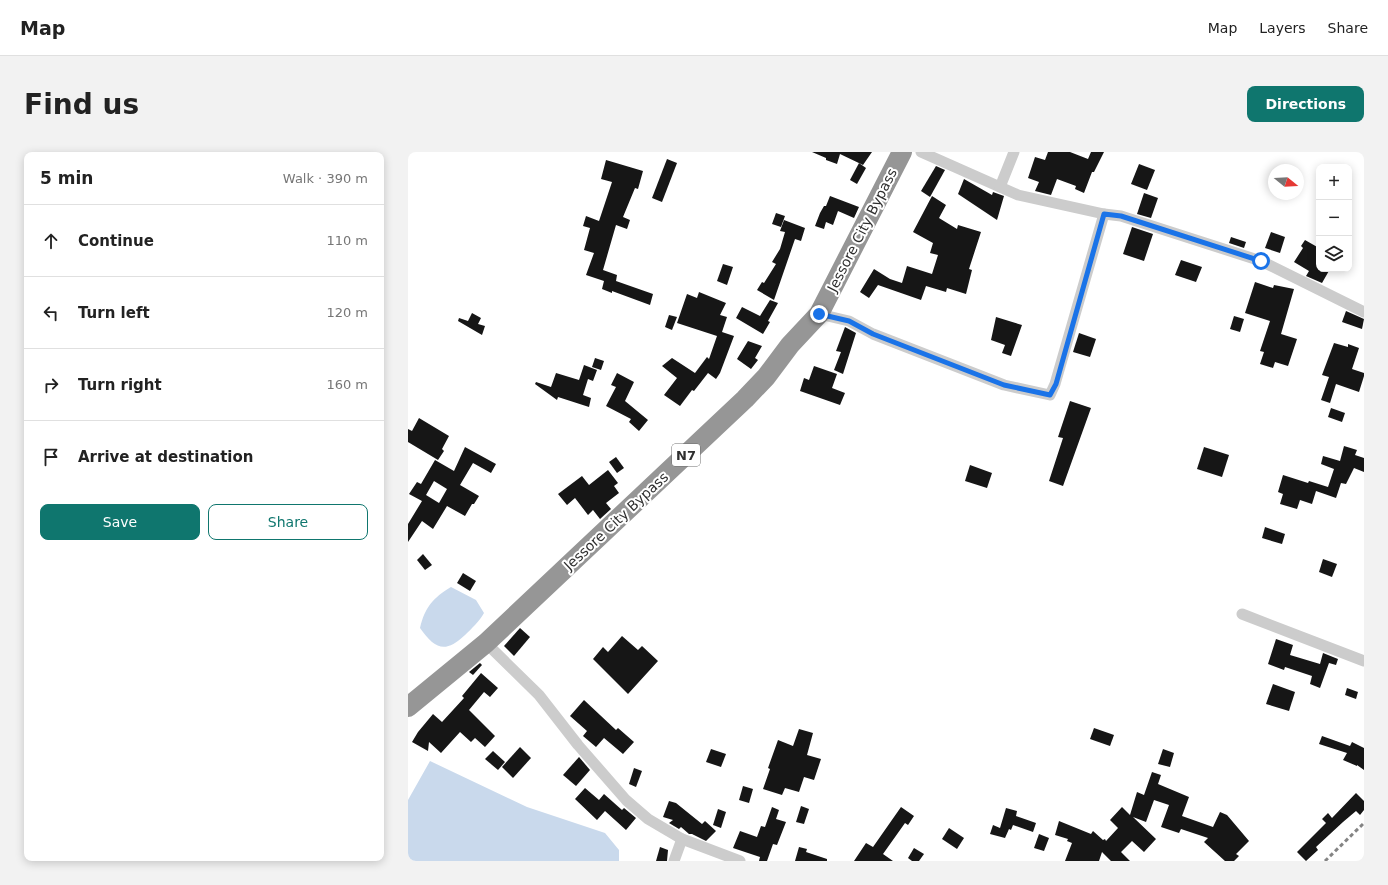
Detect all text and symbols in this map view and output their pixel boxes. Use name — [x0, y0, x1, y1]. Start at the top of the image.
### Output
text: Map — [20, 17, 65, 39]
text: Map — [1208, 20, 1237, 36]
text: Layers — [1259, 20, 1306, 36]
text: Share — [1328, 20, 1368, 36]
button: Directions — [1247, 86, 1364, 122]
text: Find us — [24, 88, 139, 121]
north arrow — [1268, 164, 1304, 200]
map controls — [1316, 164, 1352, 272]
button: + — [1316, 164, 1352, 200]
street label: Jessore City Bypass — [823, 166, 900, 295]
text: 5 min — [40, 168, 93, 188]
text: Walk · 390 m — [283, 171, 368, 186]
button: − — [1316, 200, 1352, 236]
icon: ahead — [40, 230, 62, 252]
text: Continue — [78, 232, 154, 250]
text: 110 m — [326, 233, 368, 248]
button: layers — [1316, 236, 1352, 272]
route start — [1252, 252, 1270, 270]
icon: left — [40, 302, 62, 324]
text: Turn left — [78, 304, 150, 322]
text: 120 m — [326, 305, 368, 320]
route end — [810, 305, 828, 323]
icon: right — [40, 374, 62, 396]
text: Turn right — [78, 376, 162, 394]
text: 160 m — [326, 377, 368, 392]
road number: N7 — [672, 444, 700, 466]
icon: arrive — [40, 446, 62, 468]
text: Arrive at destination — [78, 448, 253, 466]
street label: Jessore City Bypass — [560, 469, 671, 574]
button: Save — [40, 504, 200, 540]
button: Share — [208, 504, 368, 540]

